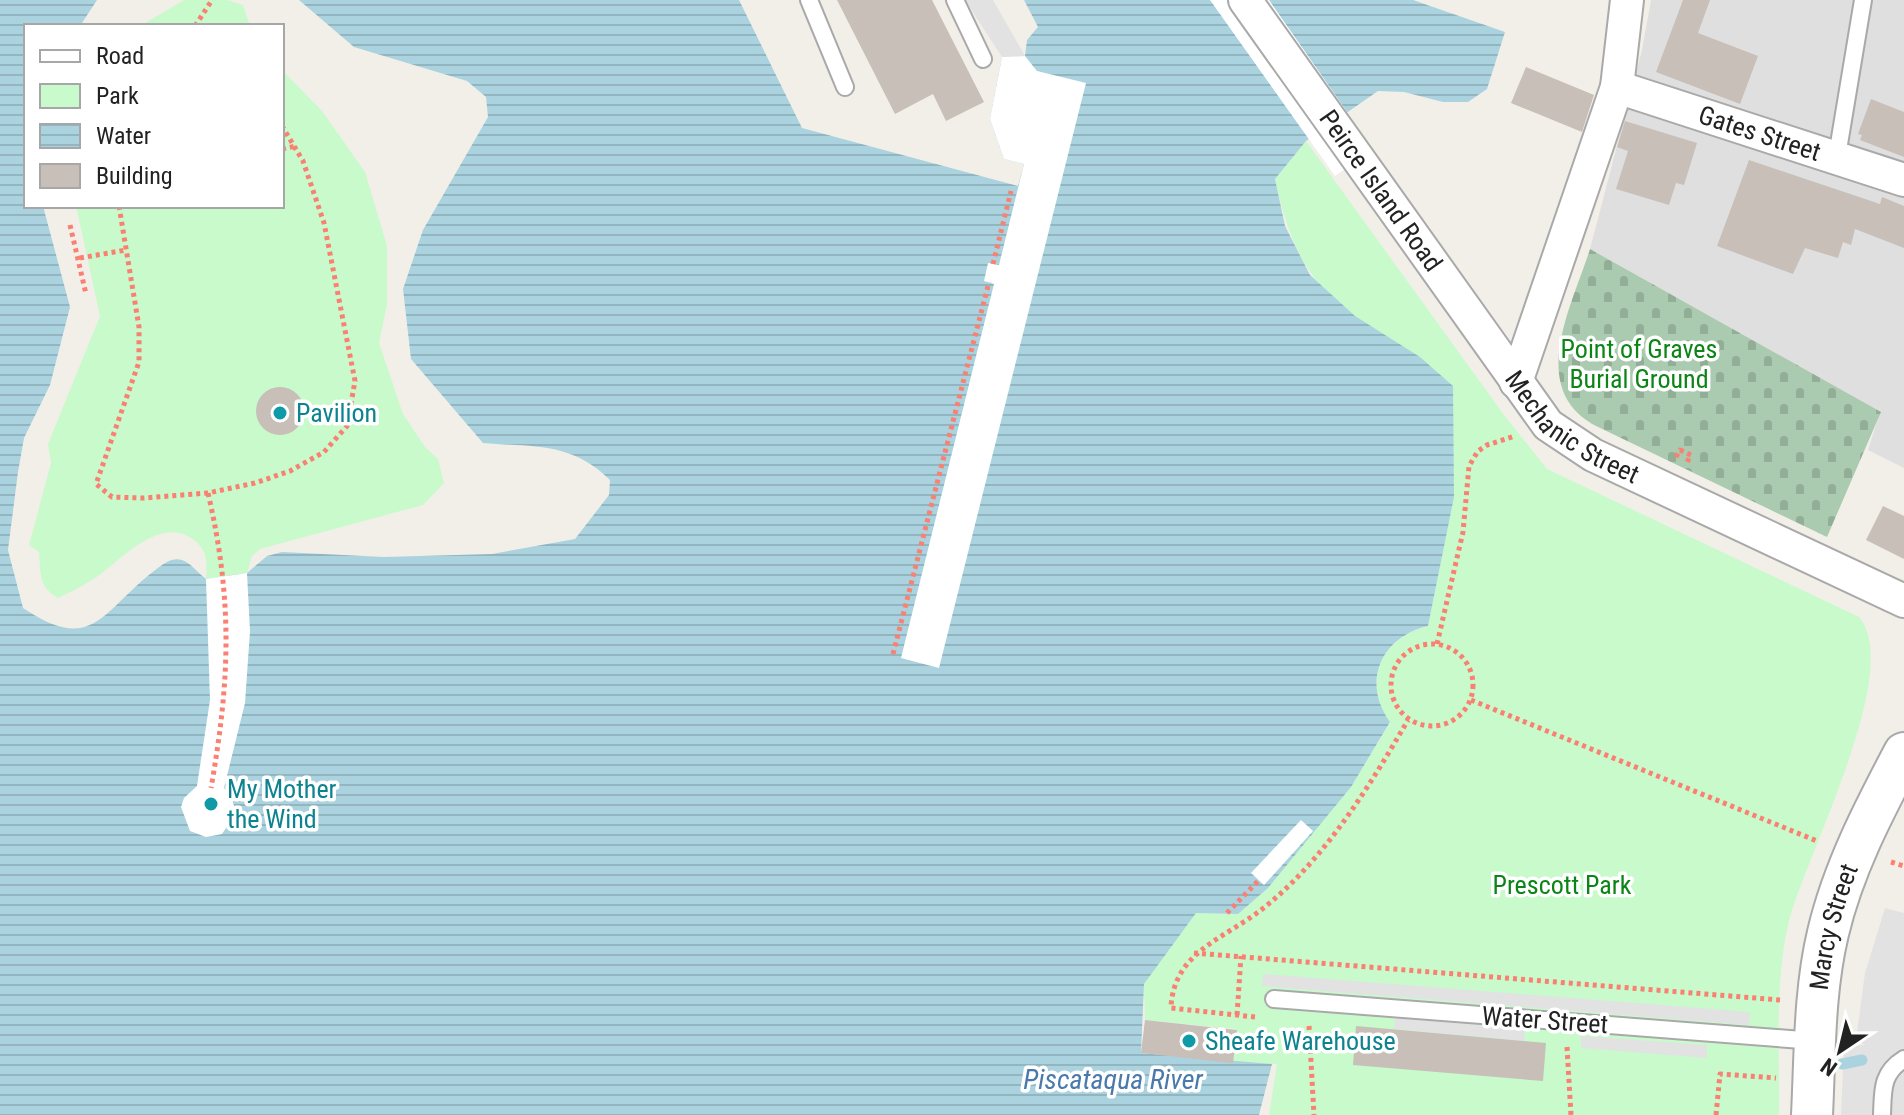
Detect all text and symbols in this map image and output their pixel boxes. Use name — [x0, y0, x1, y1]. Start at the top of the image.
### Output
legend — [24, 24, 284, 208]
text: Road — [96, 42, 144, 70]
text: Park — [96, 82, 139, 110]
street label: Gates Street — [1695, 99, 1824, 167]
street label: Peirce Island Road — [1313, 104, 1448, 277]
text: Water — [96, 122, 151, 150]
text: Building — [96, 162, 173, 190]
park label: Point of Graves Burial Ground — [1561, 334, 1717, 394]
street label: Mechanic Street — [1499, 365, 1644, 489]
place label: Pavilion — [296, 398, 377, 428]
marker: Pavilion — [271, 404, 289, 422]
place label: My Mother the Wind — [227, 774, 337, 834]
marker: My Mother the Wind — [202, 795, 220, 813]
street label: Marcy Street — [1804, 859, 1864, 992]
park label: Prescott Park — [1493, 870, 1632, 900]
street label: Water Street — [1481, 1001, 1609, 1039]
north arrow — [1800, 1011, 1880, 1091]
place label: Sheafe Warehouse — [1205, 1026, 1396, 1056]
marker: Sheafe Warehouse — [1180, 1032, 1198, 1050]
text: N — [1816, 1053, 1842, 1081]
water label: Piscataqua River — [1023, 1063, 1203, 1096]

